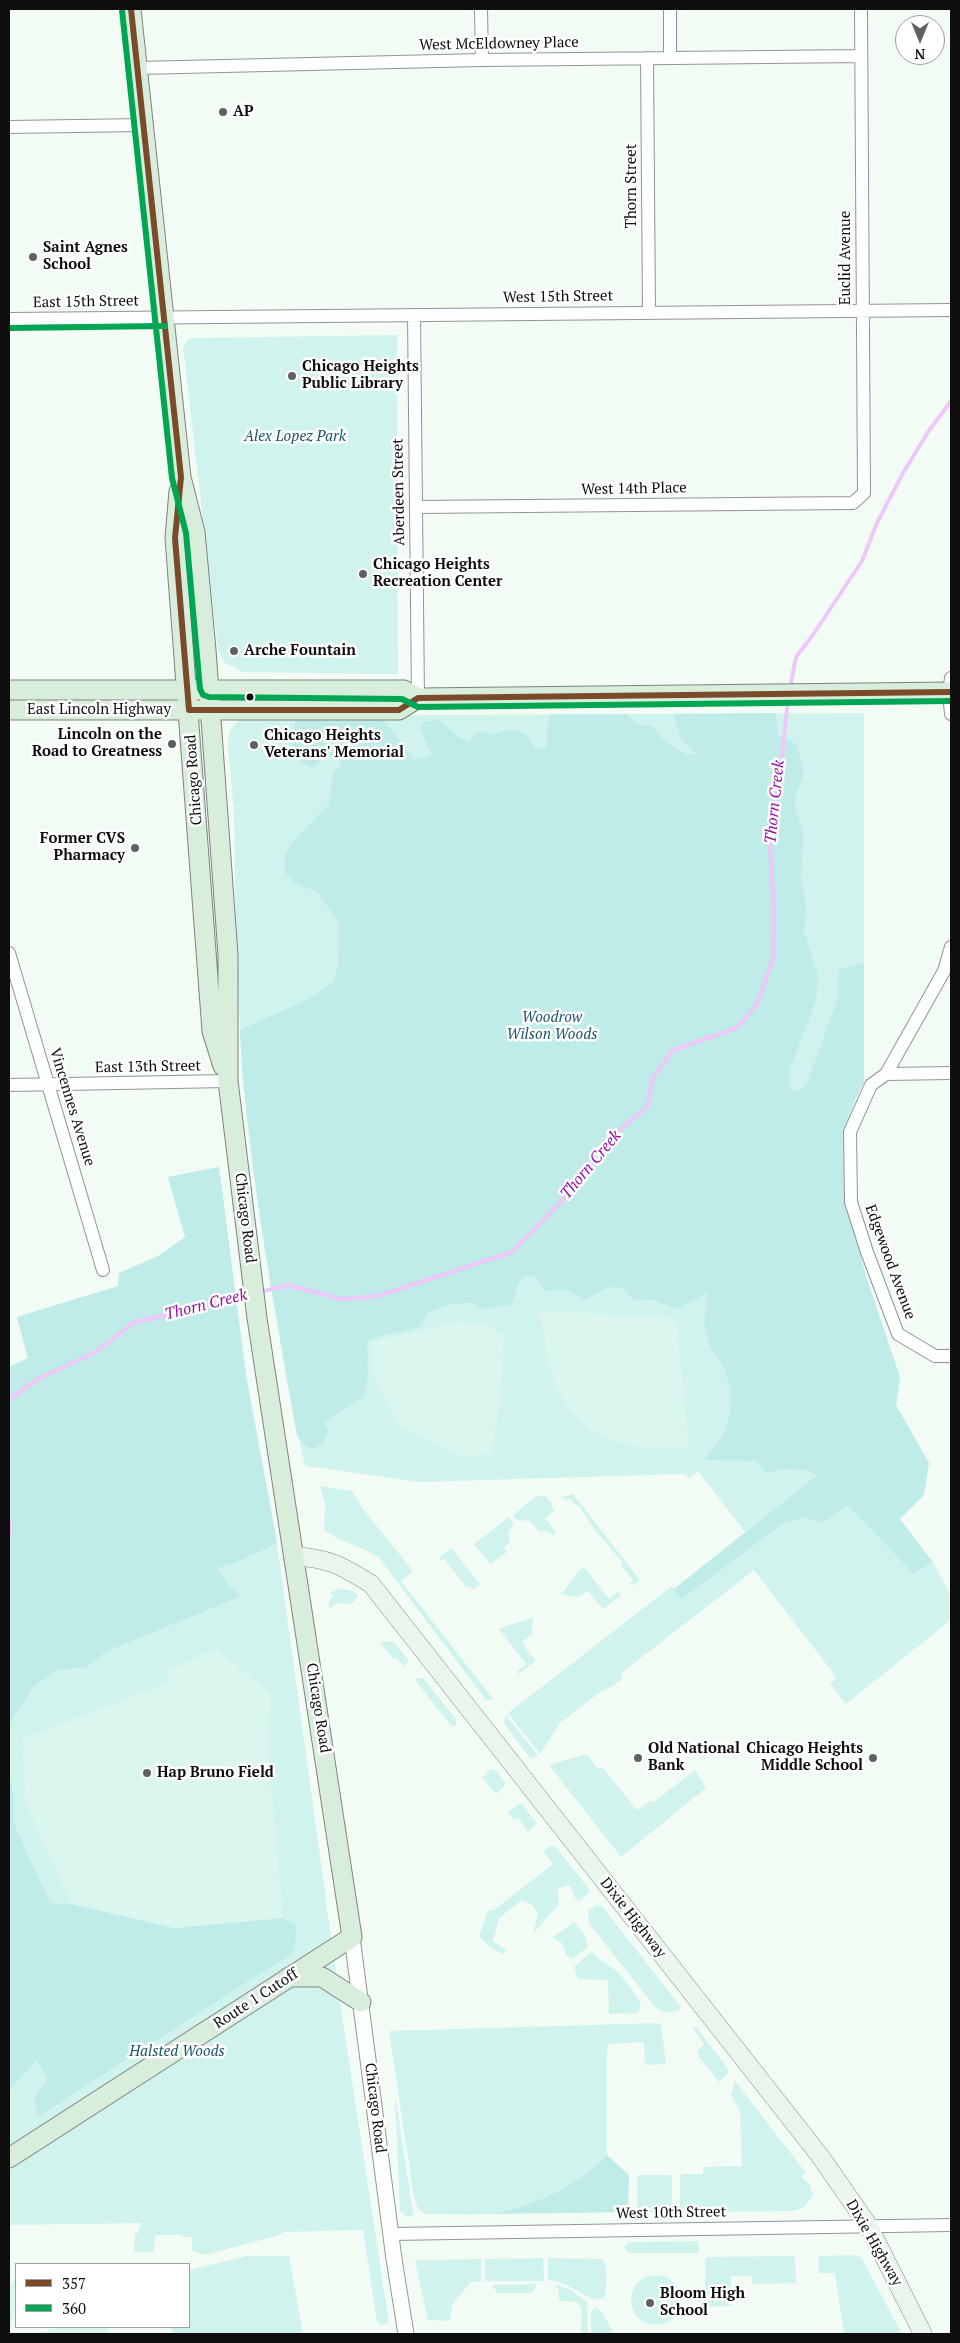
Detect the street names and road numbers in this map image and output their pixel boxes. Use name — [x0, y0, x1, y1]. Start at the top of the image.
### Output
street label: West McEldowney Place — [419, 34, 579, 54]
street label: Thorn Street — [623, 144, 641, 228]
street label: Euclid Avenue — [837, 211, 855, 305]
street label: West 15th Street — [503, 287, 613, 307]
street label: East 15th Street — [33, 292, 139, 312]
street label: Aberdeen Street — [389, 438, 409, 546]
street label: West 14th Place — [581, 479, 687, 499]
street label: East Lincoln Highway — [27, 701, 171, 719]
street label: Chicago Road — [182, 734, 206, 826]
street label: Vincennes Avenue — [45, 1046, 99, 1168]
street label: East 13th Street — [95, 1057, 201, 1077]
street label: Chicago Road — [231, 1172, 259, 1264]
street label: Edgewood Avenue — [861, 1202, 919, 1322]
street label: Chicago Road — [302, 1662, 334, 1754]
street label: Dixie Highway — [596, 1874, 670, 1962]
street label: Route 1 Cutoff — [210, 1965, 302, 2033]
street label: Chicago Road — [361, 2062, 389, 2154]
street label: Dixie Highway — [842, 2197, 906, 2289]
street label: West 10th Street — [616, 2203, 726, 2223]

